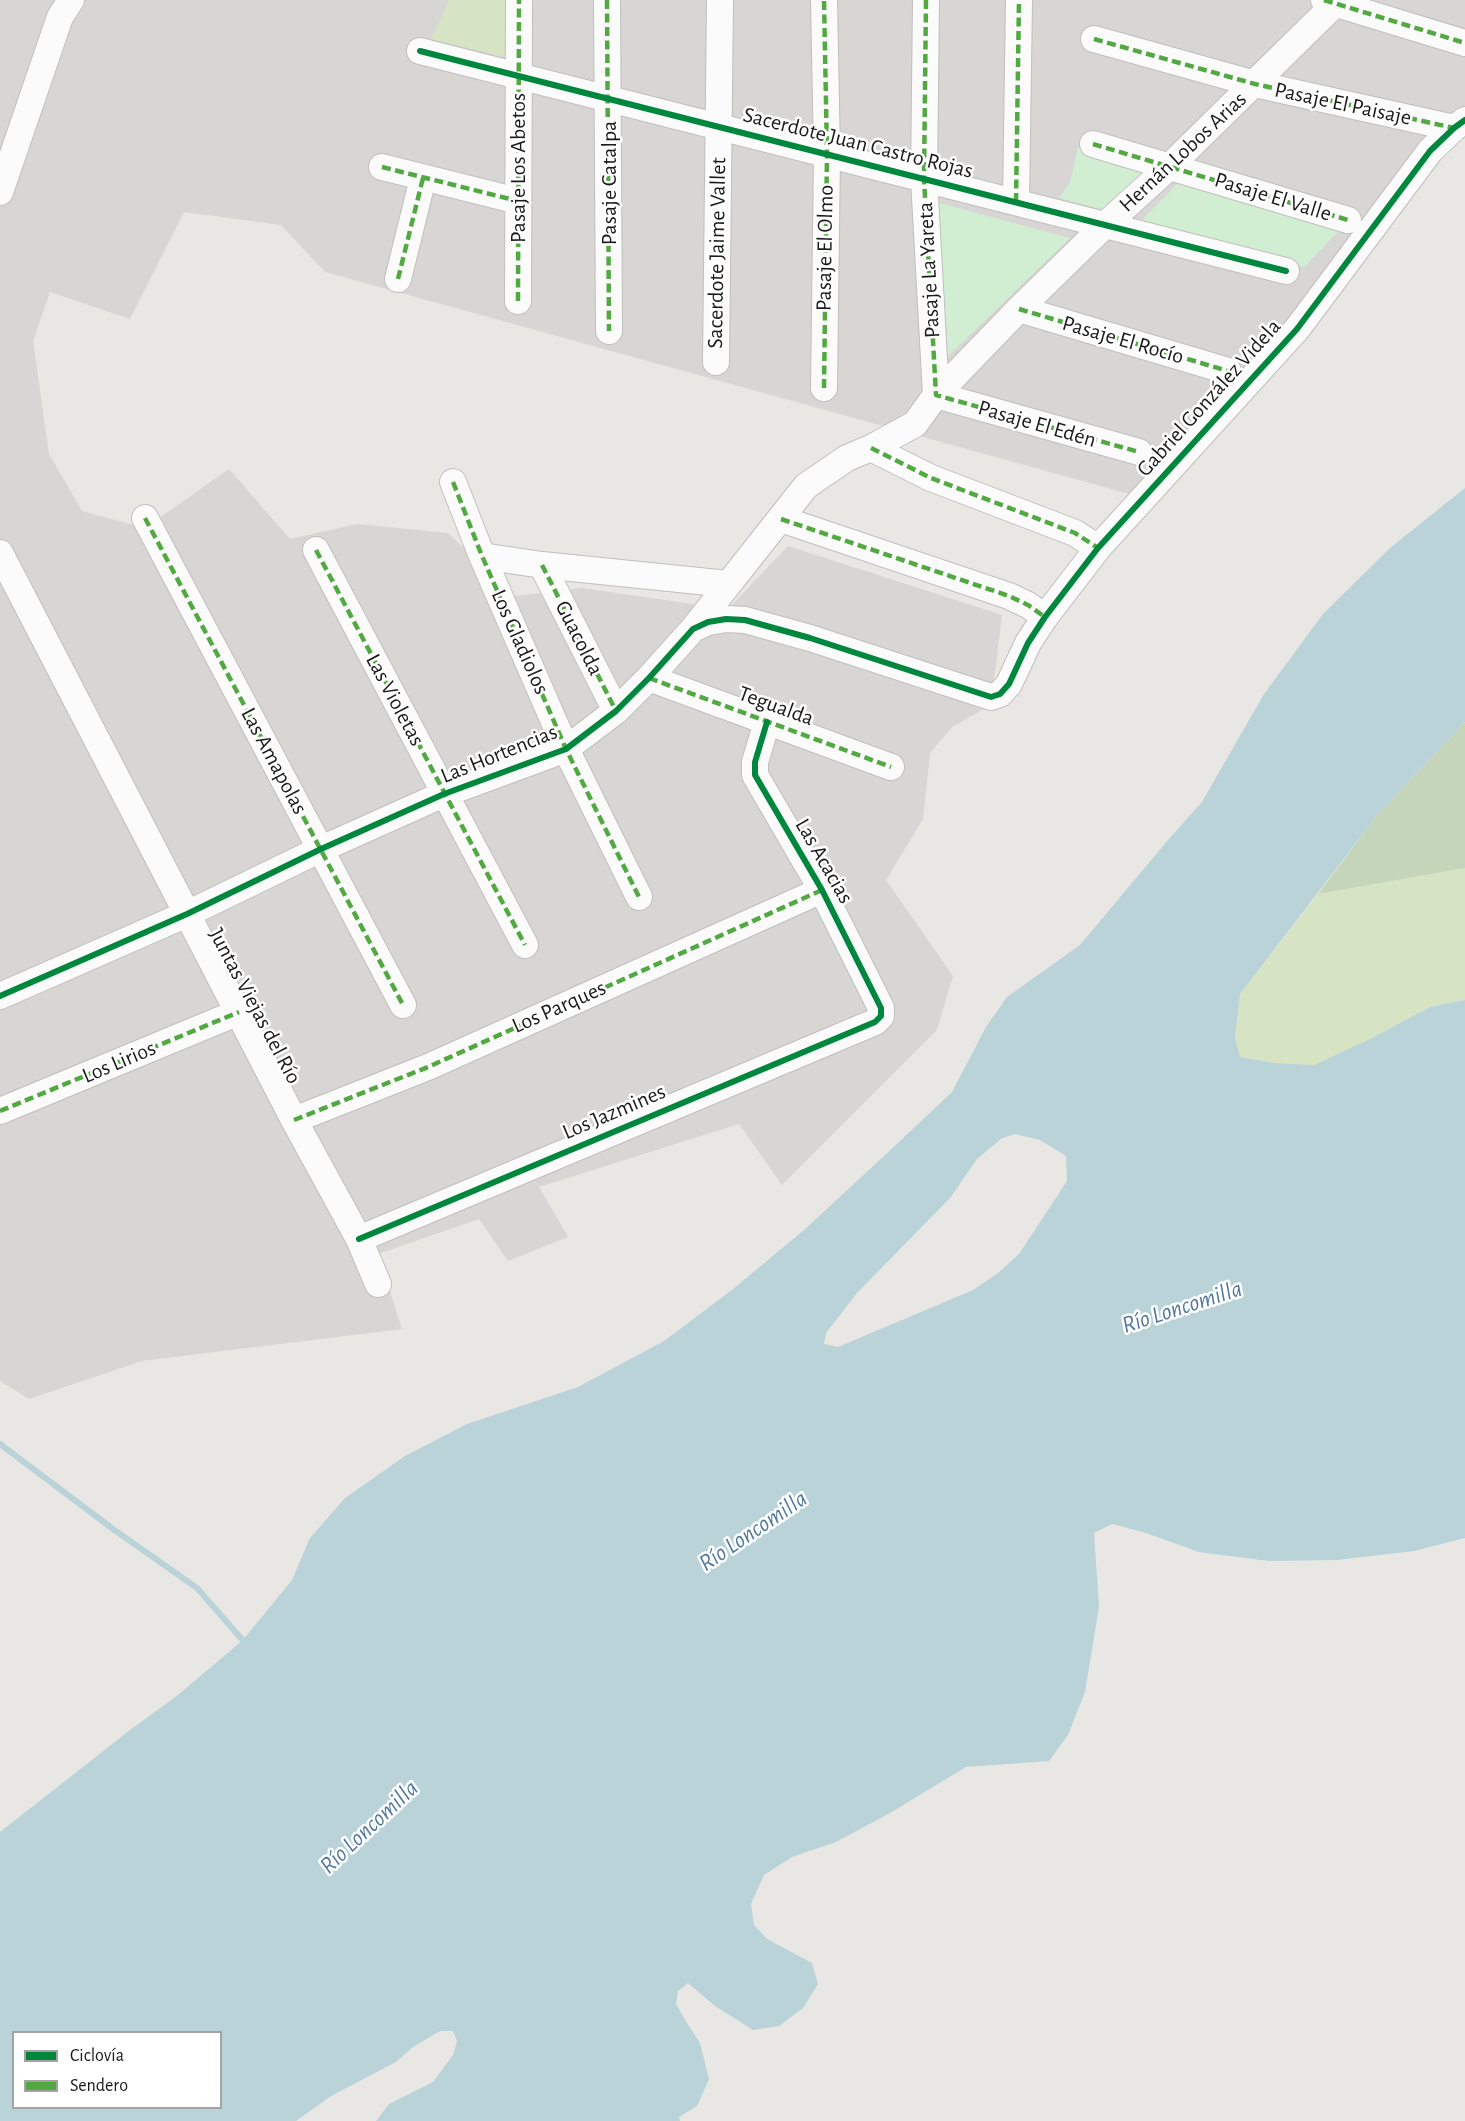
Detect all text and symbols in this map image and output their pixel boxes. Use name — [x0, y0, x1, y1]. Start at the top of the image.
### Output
street label: Pasaje El Paisaje — [1272, 77, 1414, 131]
street label: Hernán Lobos Arias — [1114, 86, 1252, 218]
street label: Pasaje Los Abetos — [505, 93, 531, 243]
street label: Sacerdote Juan Castro Rojas — [740, 102, 976, 184]
street label: Pasaje Catalpa — [596, 121, 622, 245]
street label: Sacerdote Jaime Vallet — [702, 157, 732, 349]
street label: Pasaje El Valle — [1211, 167, 1335, 227]
street label: Pasaje El Olmo — [811, 185, 839, 311]
street label: Pasaje La Yareta — [912, 201, 946, 339]
street label: Pasaje El Rocío — [1059, 310, 1187, 370]
street label: Gabriel González Videla — [1131, 314, 1287, 482]
street label: Pasaje El Edén — [975, 395, 1099, 453]
street label: Los Gladiolos — [485, 586, 555, 698]
street label: Guacolda — [549, 596, 609, 680]
street label: Las Violetas — [360, 649, 430, 751]
street label: Tegualda — [735, 680, 817, 732]
street label: Las Amapolas — [235, 703, 313, 819]
street label: Las Hortencias — [437, 719, 561, 789]
street label: Las Acacias — [789, 814, 859, 908]
street label: Juntas Viejas del Río — [203, 924, 307, 1088]
street label: Los Parques — [508, 975, 610, 1039]
street label: Los Lirios — [78, 1035, 160, 1089]
street label: Los Jazmines — [558, 1078, 670, 1146]
water label: Río Loncomilla — [1118, 1274, 1246, 1340]
water label: Río Loncomilla — [693, 1484, 813, 1578]
water label: Río Loncomilla — [314, 1774, 424, 1880]
legend — [12, 2031, 222, 2109]
text: Ciclovía — [70, 2047, 124, 2065]
text: Sendero — [70, 2077, 128, 2095]

